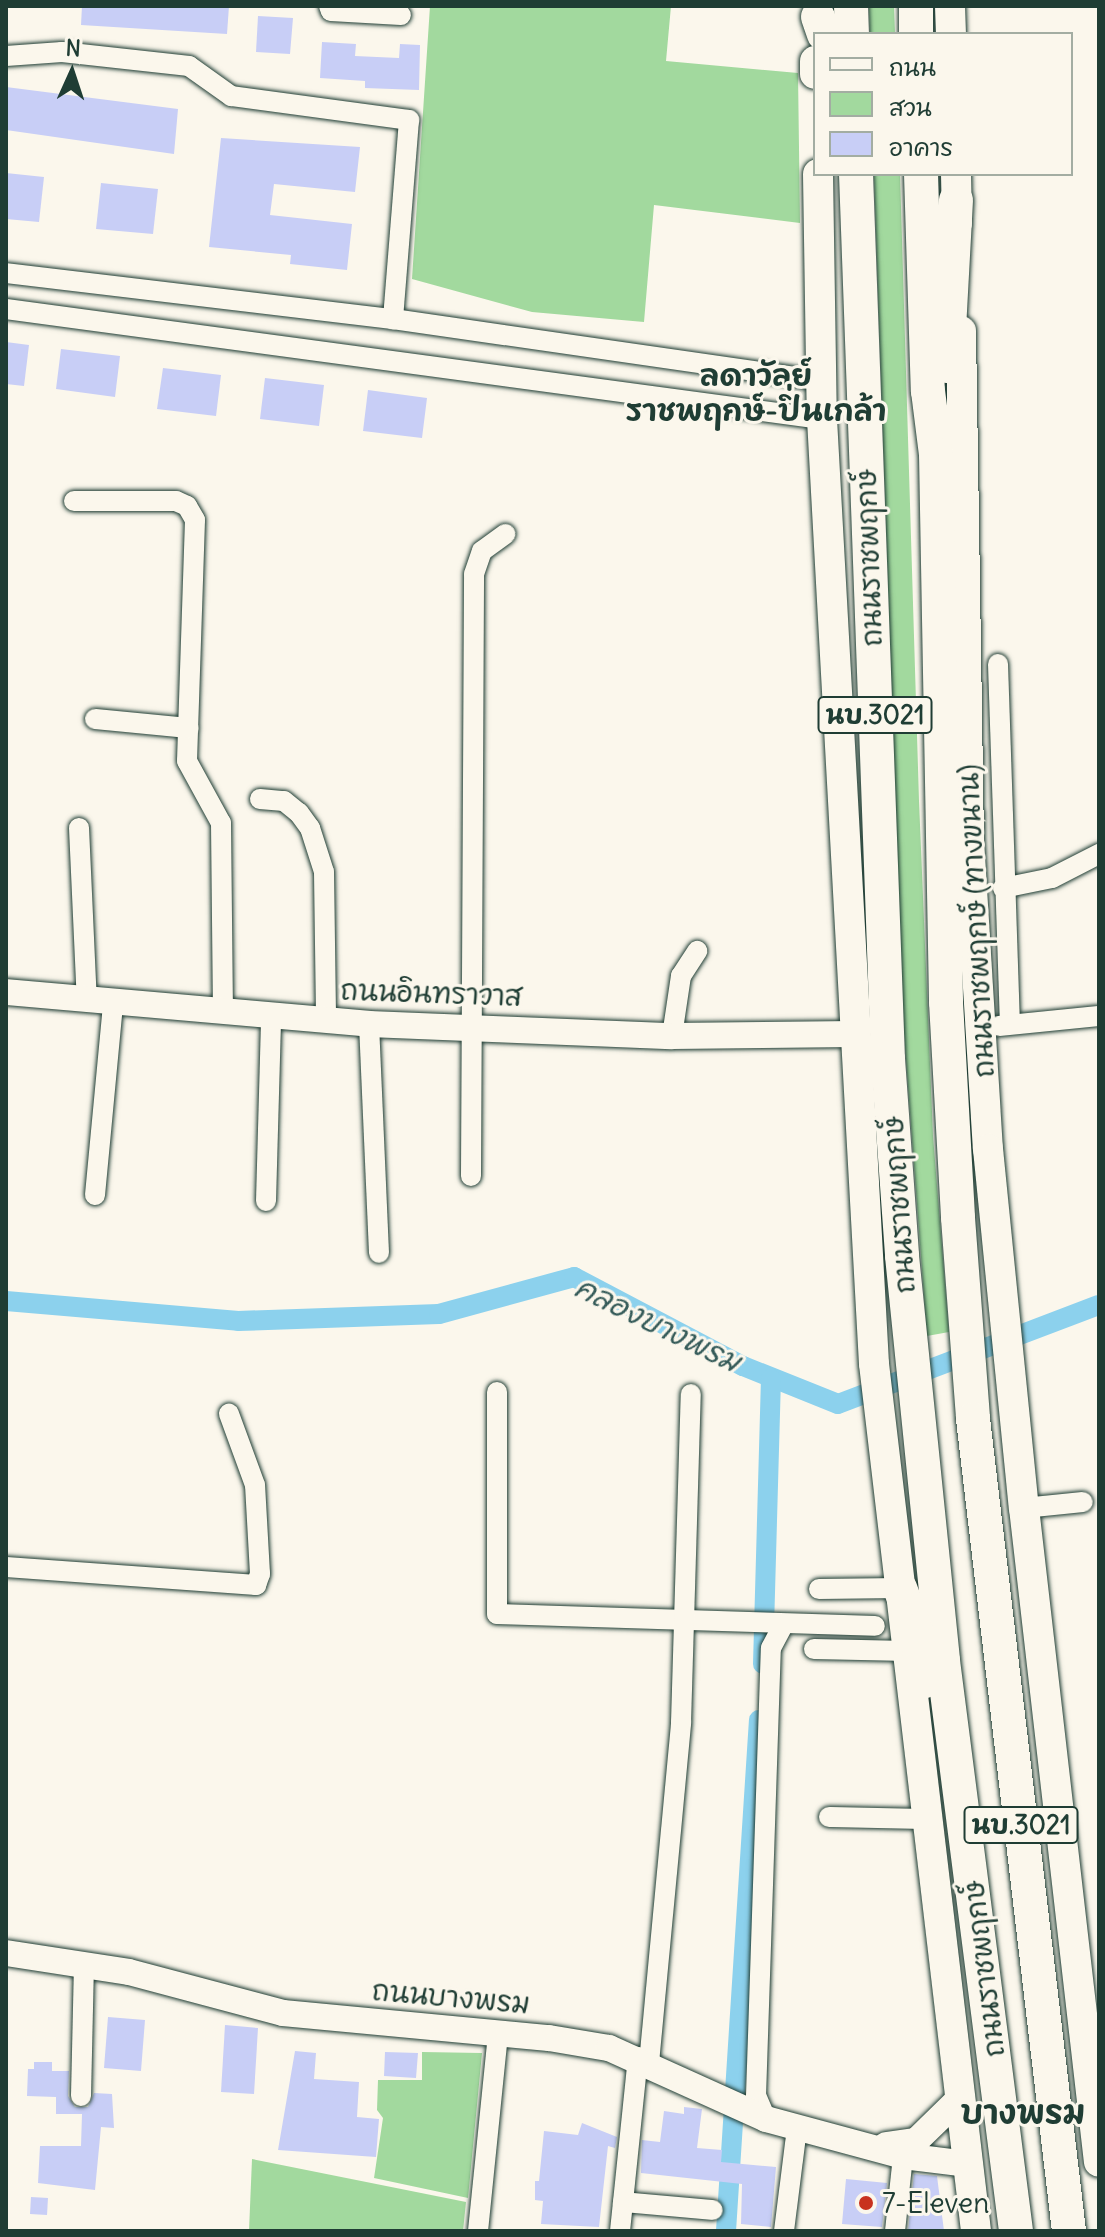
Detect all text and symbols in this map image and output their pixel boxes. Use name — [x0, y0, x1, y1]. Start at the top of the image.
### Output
north arrow — [32, 32, 112, 112]
legend — [813, 32, 1073, 176]
text: N — [65, 34, 82, 62]
text: ถนน — [889, 52, 936, 82]
text: สวน — [889, 92, 932, 122]
text: อาคาร — [889, 132, 953, 162]
district label: ลดาวัลย์ ราชพฤกษ์-ปิ่นเกล้า — [626, 357, 886, 428]
street label: ถนนราชพฤกษ์ — [849, 469, 889, 647]
road number: นบ.3021 — [817, 693, 933, 737]
street label: ถนนราชพฤกษ์ (ทางขนาน) — [951, 763, 1001, 1079]
street label: ถนนอินทราวาส — [340, 973, 522, 1013]
street label: ถนนราชพฤกษ์ — [876, 1115, 922, 1295]
water label: คลองบางพรม — [569, 1268, 747, 1380]
road number: นบ.3021 — [963, 1803, 1079, 1847]
street label: ถนนราชพฤกษ์ — [957, 1879, 1011, 2059]
street label: ถนนบางพรม — [371, 1973, 531, 2021]
district label: บางพรม — [961, 2094, 1085, 2132]
place label: 7-Eleven — [882, 2186, 989, 2220]
marker: 7-Eleven — [857, 2194, 875, 2212]

